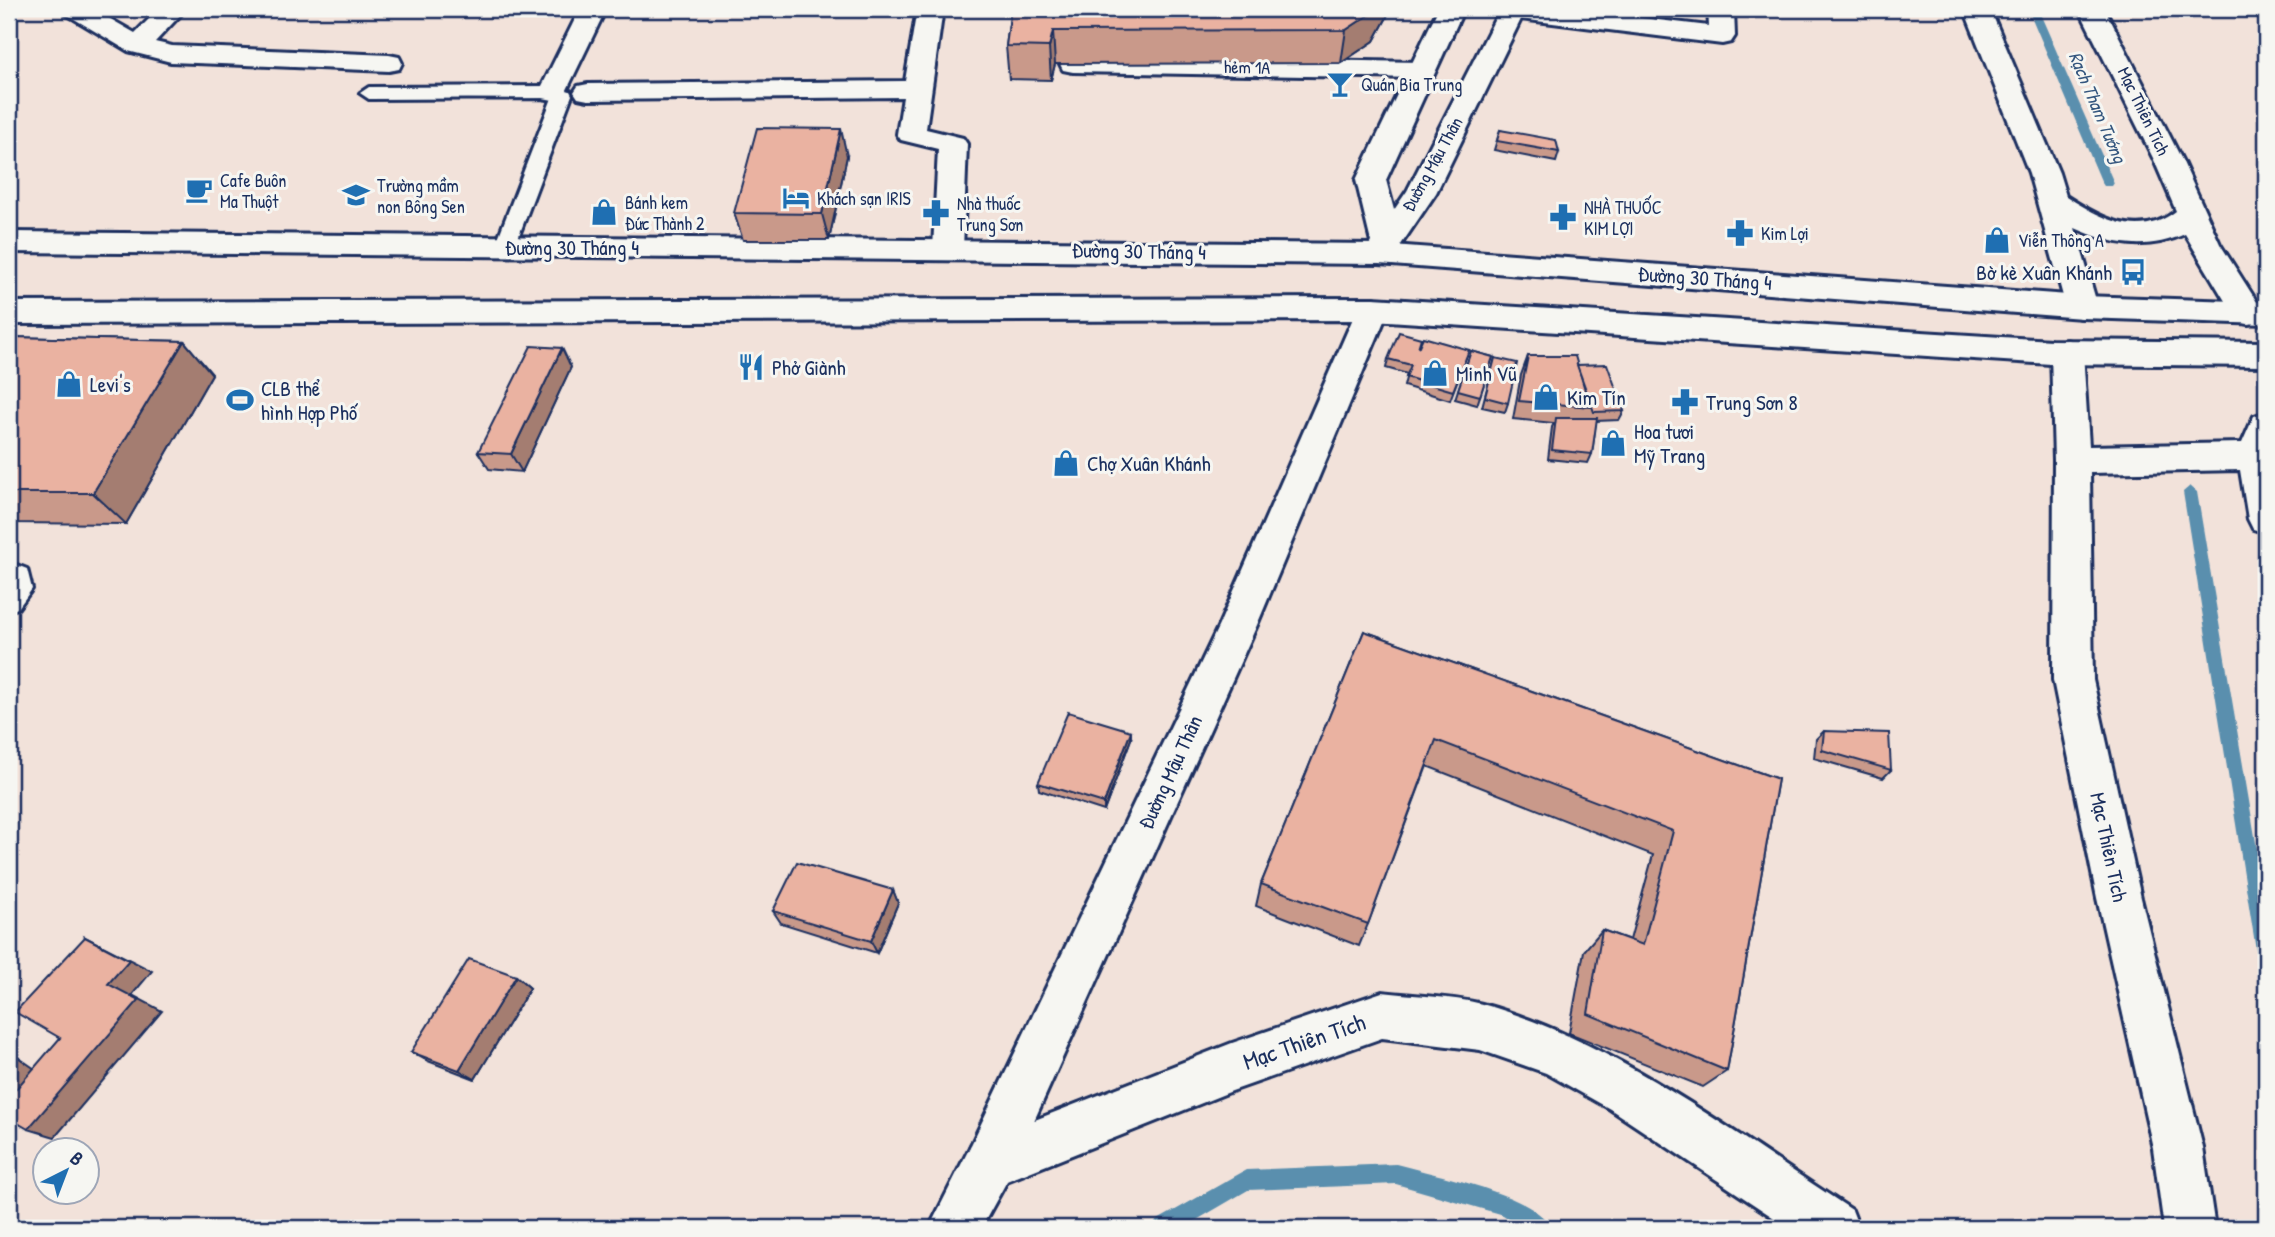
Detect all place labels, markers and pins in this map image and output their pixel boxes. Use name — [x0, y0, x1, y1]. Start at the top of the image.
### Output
bar icon: Quán Bia Trung — [1325, 69, 1355, 99]
place label: Quán Bia Trung — [1361, 72, 1462, 97]
place label: Cafe Buôn Ma Thuột — [220, 168, 286, 214]
place label: Trường mầm non Bông Sen — [377, 173, 465, 219]
cafe icon: Cafe Buôn Ma Thuột — [184, 175, 214, 205]
school or university icon: Trường mầm non Bông Sen — [341, 180, 371, 210]
hotel icon: Khách sạn IRIS — [781, 183, 811, 213]
place label: Khách sạn IRIS — [817, 186, 911, 211]
place label: Bánh kem Đức Thành 2 — [625, 190, 705, 236]
place label: Nhà thuốc Trung Sơn — [957, 191, 1024, 237]
place label: NHÀ THUỐC KIM LỢI — [1584, 195, 1662, 241]
shop icon: Bánh kem Đức Thành 2 — [589, 197, 619, 227]
pharmacy icon: Nhà thuốc Trung Sơn — [921, 198, 951, 228]
pharmacy icon: NHÀ THUỐC KIM LỢI — [1548, 202, 1578, 232]
pharmacy icon: Kim Lợi — [1725, 218, 1755, 248]
place label: Kim Lợi — [1761, 221, 1809, 246]
shop icon: Viễn Thông A — [1982, 225, 2012, 255]
place label: Viễn Thông A — [2018, 228, 2104, 253]
bus stop icon: Bờ kè Xuân Khánh — [2118, 257, 2148, 287]
place label: Bờ kè Xuân Khánh — [1976, 258, 2112, 287]
restaurant icon: Phở Giành — [736, 352, 766, 382]
place label: Phở Giành — [772, 353, 846, 382]
shop icon: Minh Vũ — [1420, 358, 1450, 388]
place label: Minh Vũ — [1456, 359, 1517, 388]
shop icon: Levi's — [54, 369, 84, 399]
place label: Levi's — [90, 370, 131, 399]
place label: CLB thể hình Hợp Phố — [261, 374, 359, 427]
shop icon: Kim Tín — [1531, 382, 1561, 412]
place label: Kim Tín — [1567, 383, 1626, 412]
sports icon: CLB thể hình Hợp Phố — [225, 385, 255, 415]
pharmacy icon: Trung Sơn 8 — [1670, 387, 1700, 417]
place label: Trung Sơn 8 — [1706, 388, 1798, 417]
place label: Hoa tươi Mỹ Trang — [1634, 417, 1705, 470]
shop icon: Hoa tươi Mỹ Trang — [1598, 428, 1628, 458]
shop icon: Chợ Xuân Khánh — [1051, 448, 1081, 478]
place label: Chợ Xuân Khánh — [1087, 449, 1211, 478]

